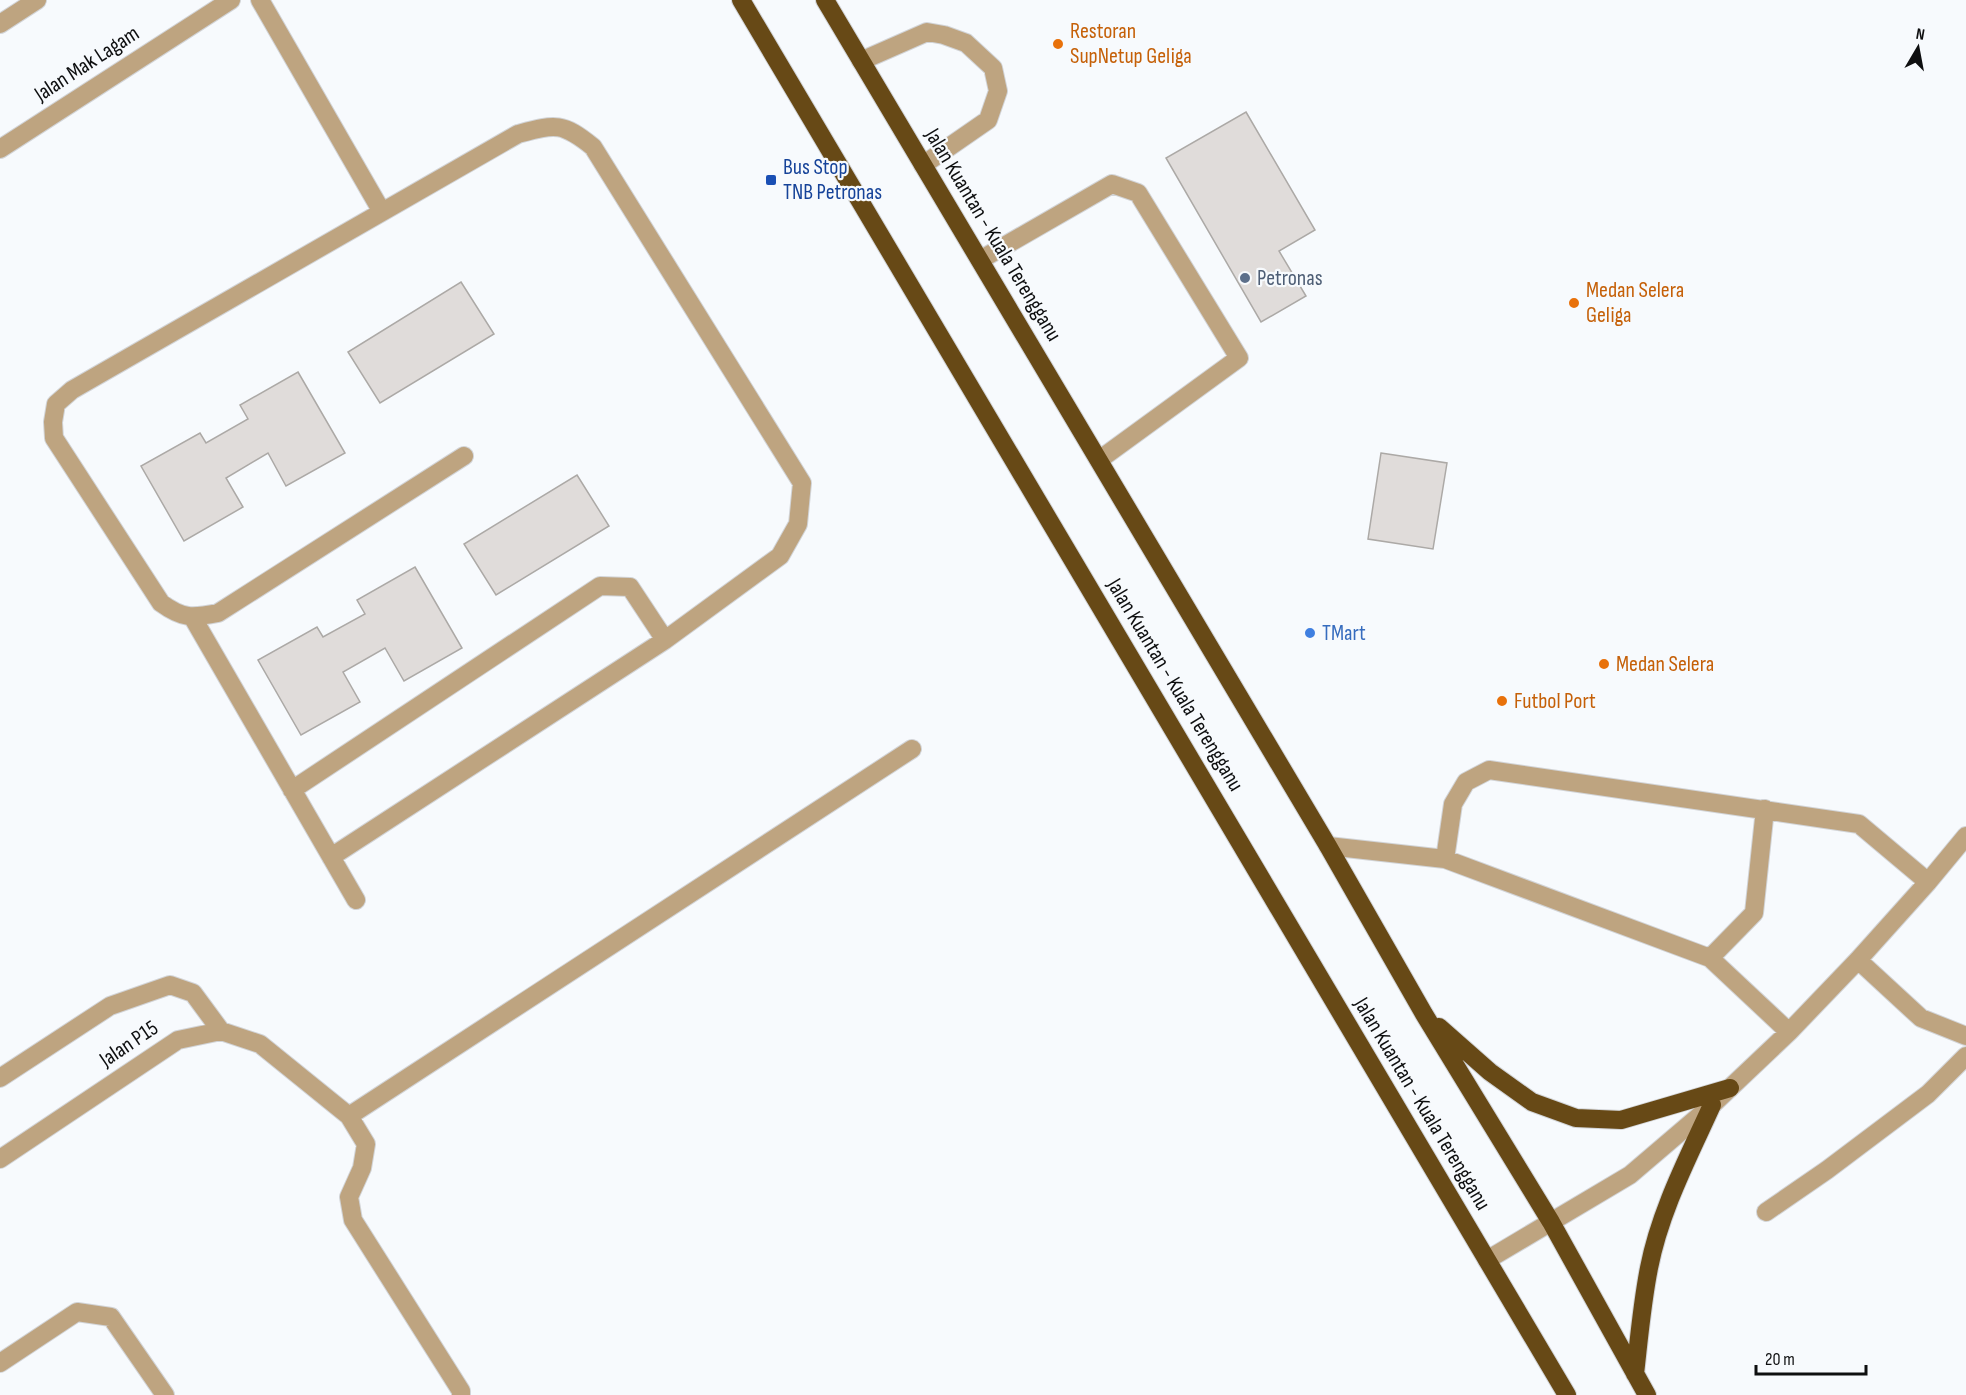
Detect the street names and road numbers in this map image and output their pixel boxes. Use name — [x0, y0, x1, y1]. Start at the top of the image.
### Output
street label: Jalan Mak Lagam — [29, 20, 145, 108]
street label: Jalan Kuantan - Kuala Terengganu — [918, 123, 1067, 346]
street label: Jalan Kuantan - Kuala Terengganu — [1100, 573, 1249, 796]
street label: Jalan Kuantan - Kuala Terengganu — [1347, 992, 1496, 1215]
street label: Jalan P15 — [94, 1015, 164, 1074]

